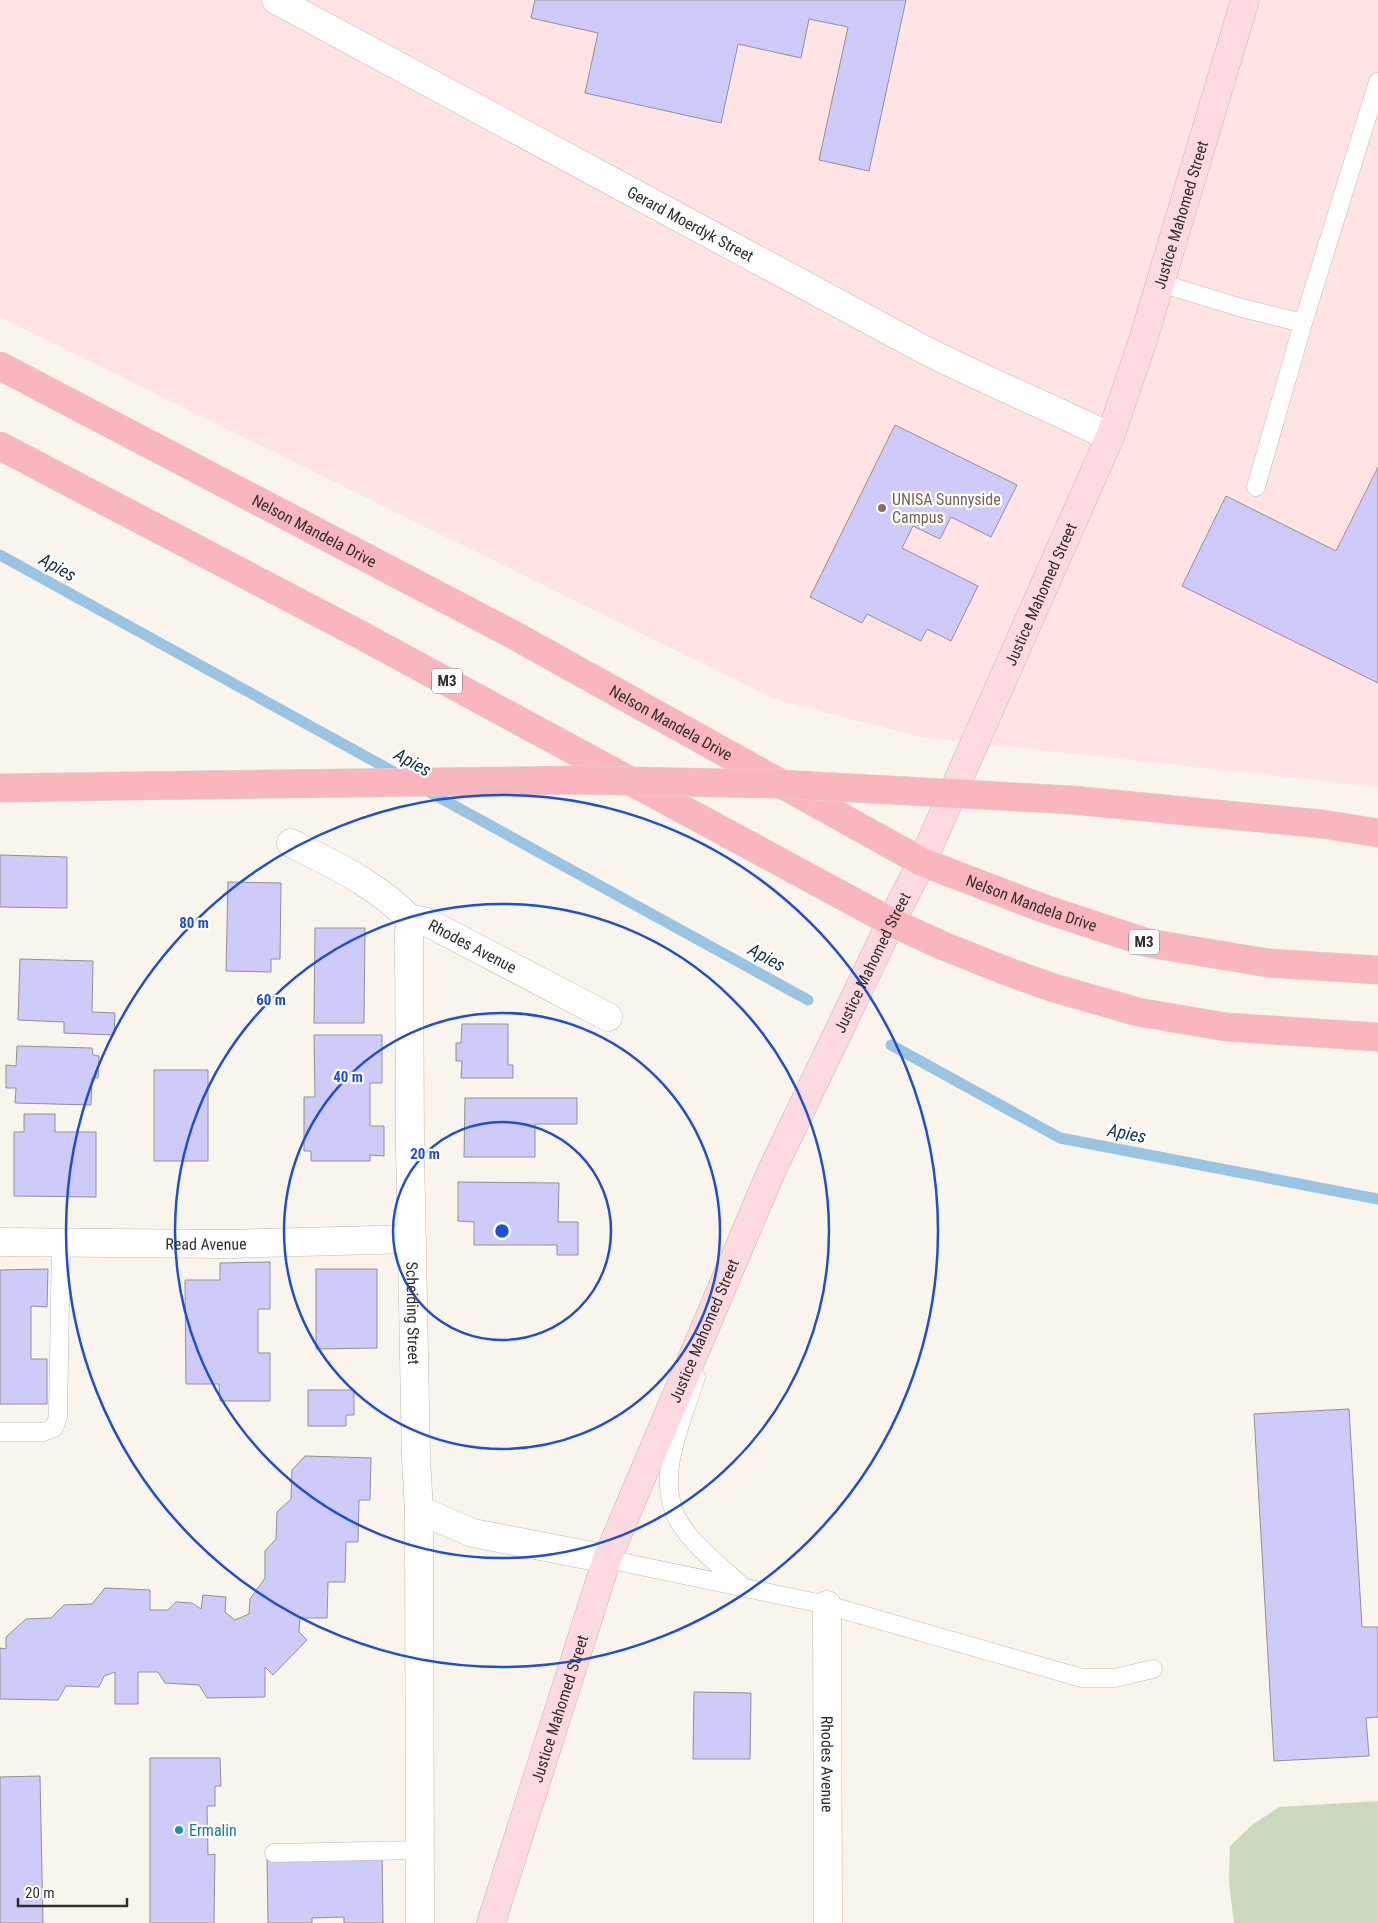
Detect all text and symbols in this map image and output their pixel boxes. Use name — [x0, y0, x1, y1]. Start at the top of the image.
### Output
street label: Justice Mahomed Street — [1149, 138, 1212, 291]
street label: Gerard Moerdyk Street — [624, 182, 757, 266]
street label: Nelson Mandela Drive — [249, 490, 380, 571]
place label: UNISA Sunnyside Campus — [892, 490, 1001, 527]
marker: UNISA Sunnyside Campus — [876, 502, 888, 514]
street label: Justice Mahomed Street — [1001, 520, 1080, 668]
water label: Apies — [35, 548, 80, 586]
road number: M3 — [432, 668, 462, 694]
street label: Nelson Mandela Drive — [606, 681, 736, 764]
water label: Apies — [390, 743, 435, 781]
street label: Nelson Mandela Drive — [964, 870, 1099, 935]
street label: Justice Mahomed Street — [830, 889, 914, 1036]
text: 80 m — [179, 914, 209, 932]
street label: Rhodes Avenue — [425, 915, 520, 977]
road number: M3 — [1129, 930, 1159, 954]
water label: Apies — [744, 938, 789, 976]
text: 60 m — [256, 991, 286, 1009]
text: 40 m — [333, 1068, 363, 1086]
water label: Apies — [1105, 1119, 1148, 1147]
text: 20 m — [410, 1145, 440, 1163]
centre of rings — [493, 1222, 511, 1240]
street label: Read Avenue — [165, 1234, 247, 1254]
street label: Justice Mahomed Street — [665, 1256, 743, 1405]
street label: Scheiding Street — [403, 1262, 424, 1365]
street label: Justice Mahomed Street — [527, 1632, 592, 1785]
street label: Rhodes Avenue — [818, 1716, 837, 1812]
place label: Ermalin — [189, 1821, 237, 1840]
marker: Ermalin — [173, 1824, 185, 1836]
scale bar — [18, 1876, 126, 1908]
text: 20 m — [25, 1884, 55, 1902]

